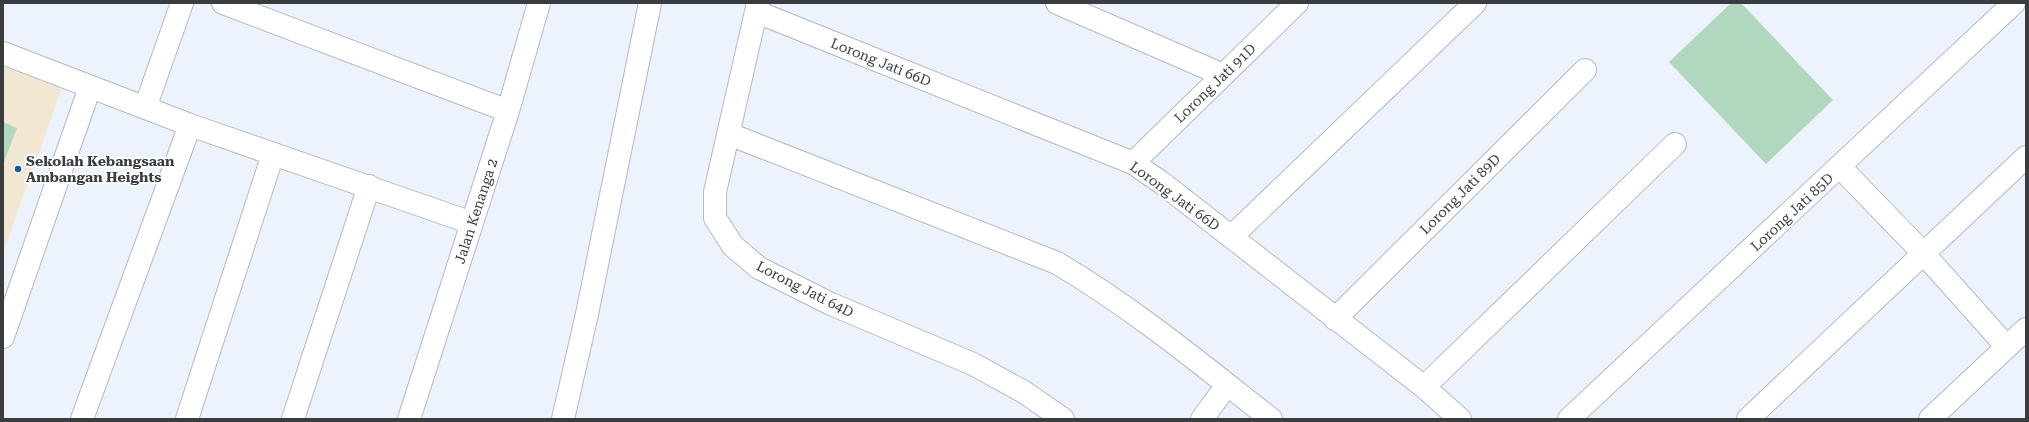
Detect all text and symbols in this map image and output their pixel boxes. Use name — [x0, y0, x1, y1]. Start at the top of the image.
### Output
street label: Lorong Jati 66D — [828, 35, 934, 89]
street label: Lorong Jati 91D — [1171, 40, 1259, 126]
street label: Lorong Jati 89D — [1417, 150, 1504, 237]
place label: Sekolah Kebangsaan Ambangan Heights — [26, 153, 175, 185]
street label: Jalan Kenanga 2 — [451, 156, 501, 266]
street label: Lorong Jati 66D — [1127, 158, 1223, 234]
marker: Sekolah Kebangsaan Ambangan Heights — [13, 164, 23, 174]
street label: Lorong Jati 85D — [1747, 170, 1837, 254]
street label: Lorong Jati 64D — [754, 258, 856, 320]

